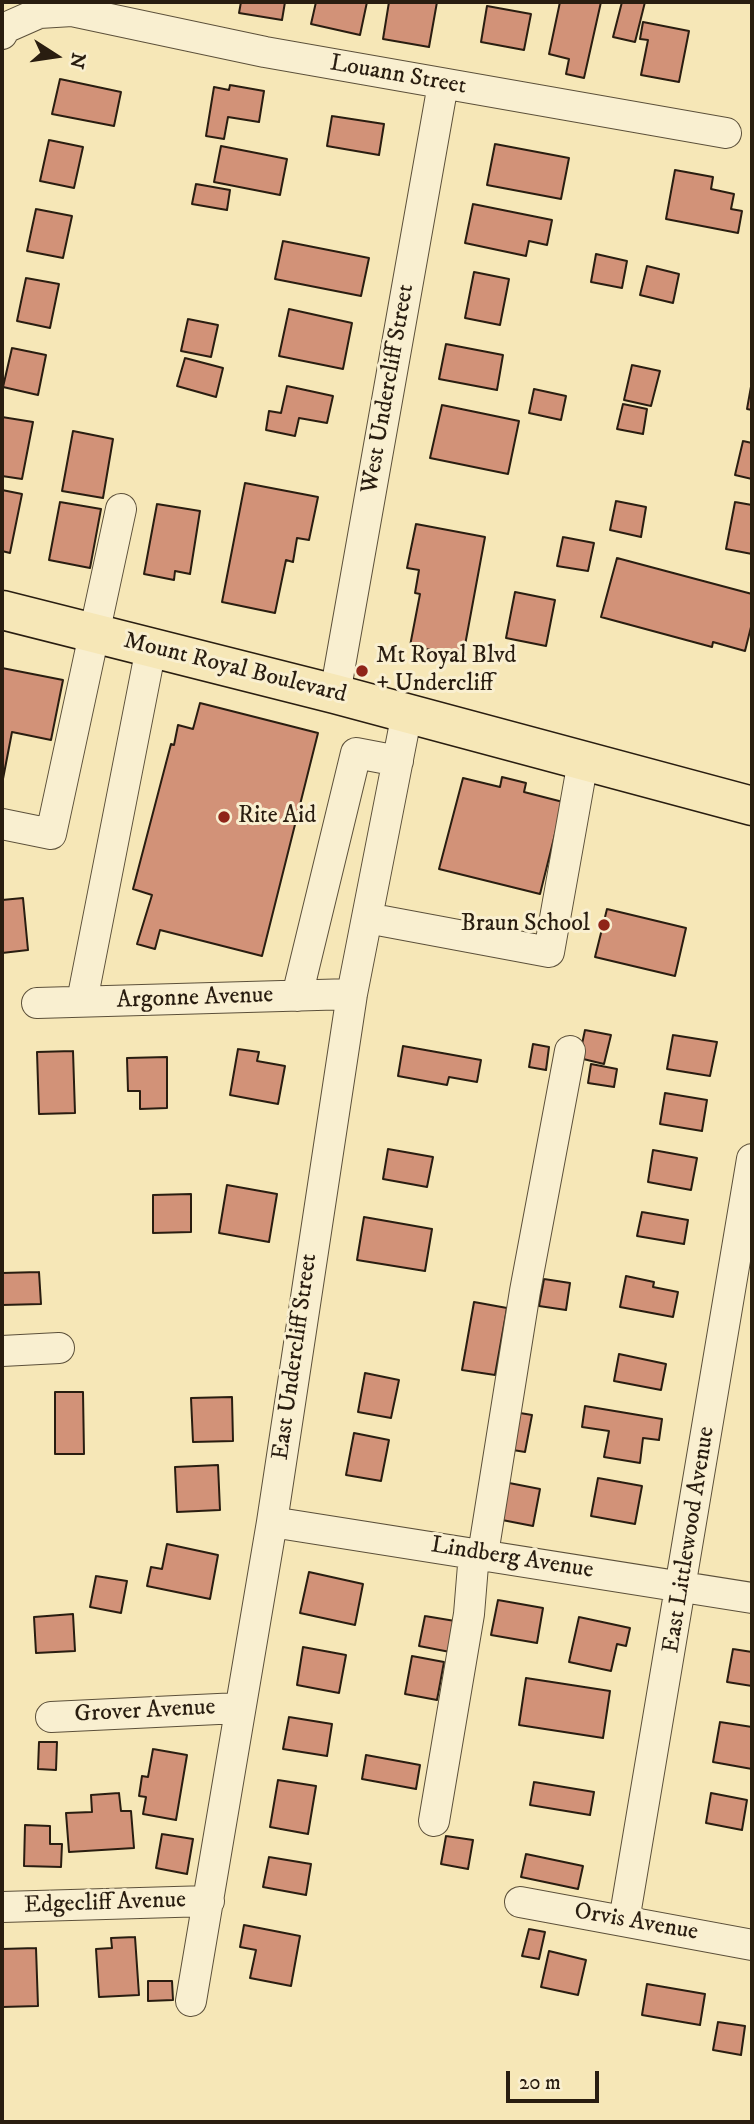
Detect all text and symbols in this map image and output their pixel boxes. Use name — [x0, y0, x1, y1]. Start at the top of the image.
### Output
north arrow — [21, 21, 91, 91]
text: N — [64, 50, 90, 70]
street label: Louann Street — [328, 50, 468, 102]
street label: West Undercliff Street — [356, 282, 422, 496]
street label: Mount Royal Boulevard — [121, 627, 349, 711]
place label: Mt Royal Blvd + Undercliff — [376, 643, 516, 699]
marker: Mt Royal Blvd + Undercliff — [354, 663, 370, 679]
place label: Rite Aid — [238, 803, 316, 831]
marker: Rite Aid — [216, 809, 232, 825]
place label: Braun School — [461, 911, 590, 939]
marker: Braun School — [596, 917, 612, 933]
street label: Argonne Avenue — [116, 982, 274, 1016]
street label: East Undercliff Street — [267, 1252, 325, 1462]
street label: East Littlewood Avenue — [658, 1425, 722, 1655]
street label: Lindberg Avenue — [429, 1532, 595, 1586]
street label: Grover Avenue — [74, 1694, 216, 1730]
street label: Edgecliff Avenue — [24, 1887, 186, 1921]
street label: Orvis Avenue — [572, 1898, 700, 1948]
scale bar — [509, 2058, 602, 2102]
text: 20 m — [519, 2070, 561, 2096]

